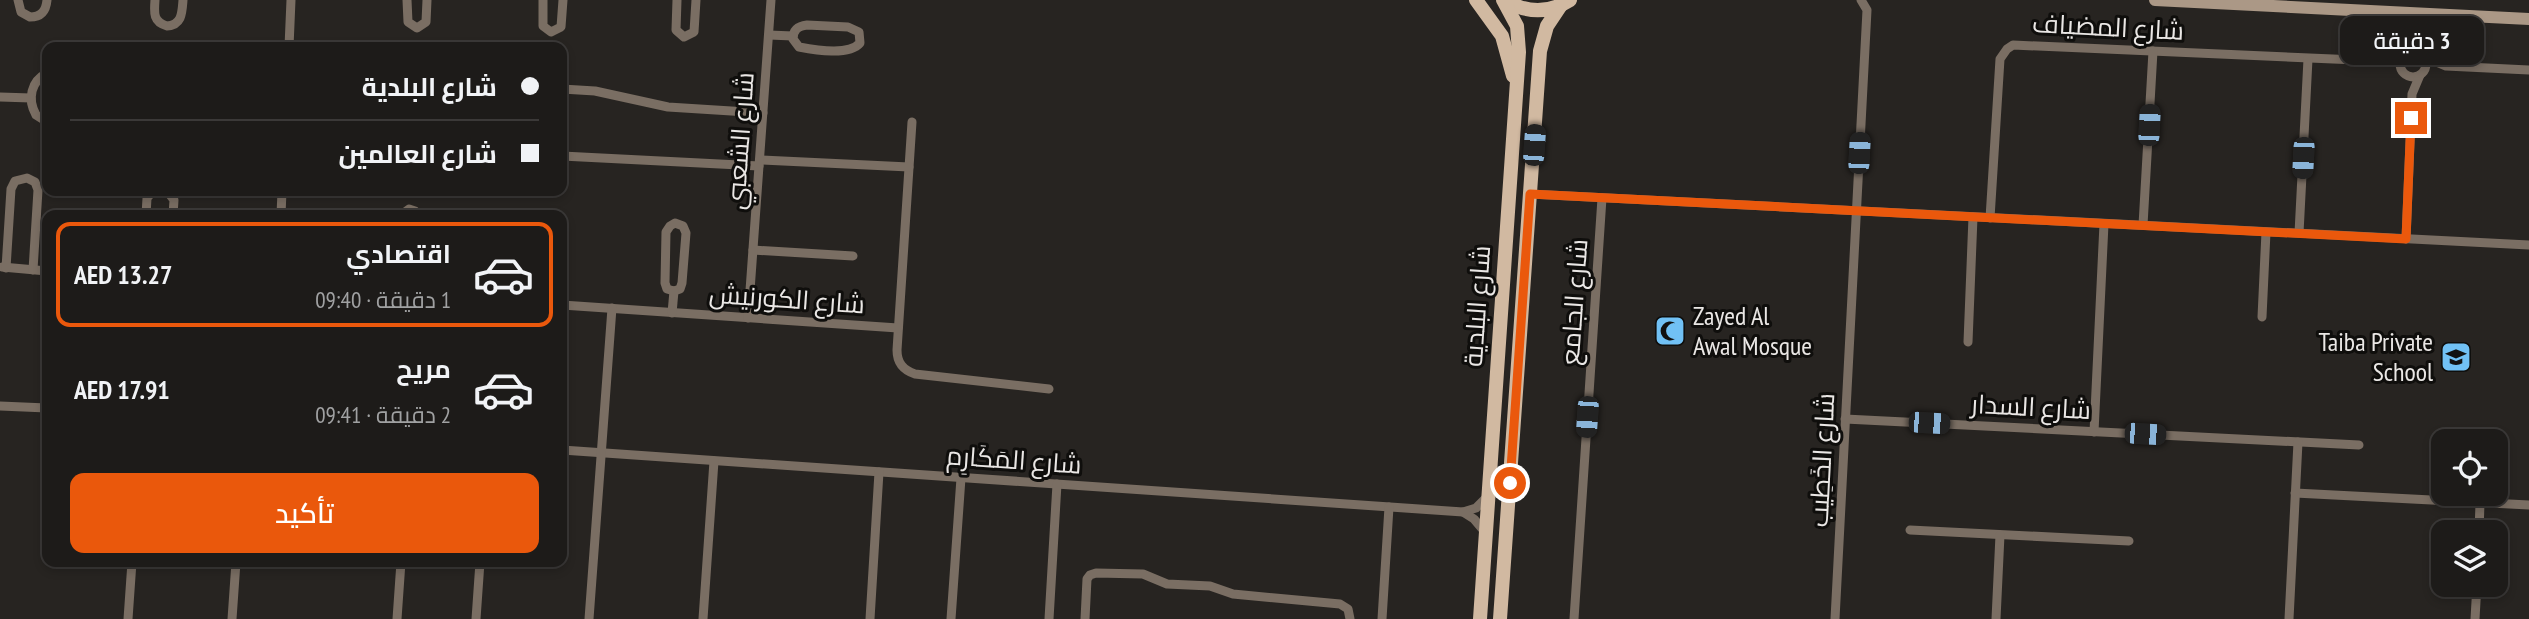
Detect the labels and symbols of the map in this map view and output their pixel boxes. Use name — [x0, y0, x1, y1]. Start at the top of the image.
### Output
street label: شارع المضياف — [2031, 6, 2185, 48]
callout: 3 دقيقة — [2339, 17, 2483, 66]
street label: شارع الشعبي — [718, 71, 766, 211]
route end — [2395, 102, 2427, 134]
car — [2138, 103, 2161, 147]
car — [1523, 123, 1546, 167]
car — [1848, 131, 1871, 175]
car — [2292, 136, 2315, 180]
street label: شارع الجامع — [1553, 238, 1595, 366]
street label: شارع البلدية — [1456, 244, 1498, 368]
street label: شارع الكورنيش — [708, 277, 866, 321]
place label: Zayed Al Awal Mosque — [1693, 299, 1812, 362]
mosque icon: Zayed Al Awal Mosque — [1653, 314, 1687, 348]
place label: Taiba Private School — [2318, 325, 2433, 388]
school or university icon: Taiba Private School — [2439, 340, 2473, 374]
street label: شارع السدار — [1968, 387, 2092, 427]
street label: شارع الخَطِيب — [1802, 392, 1842, 528]
car — [1576, 395, 1599, 439]
car — [1908, 411, 1951, 435]
car — [2124, 422, 2167, 446]
street label: شارع المَكَارِم — [945, 438, 1083, 483]
route start — [1494, 467, 1526, 499]

